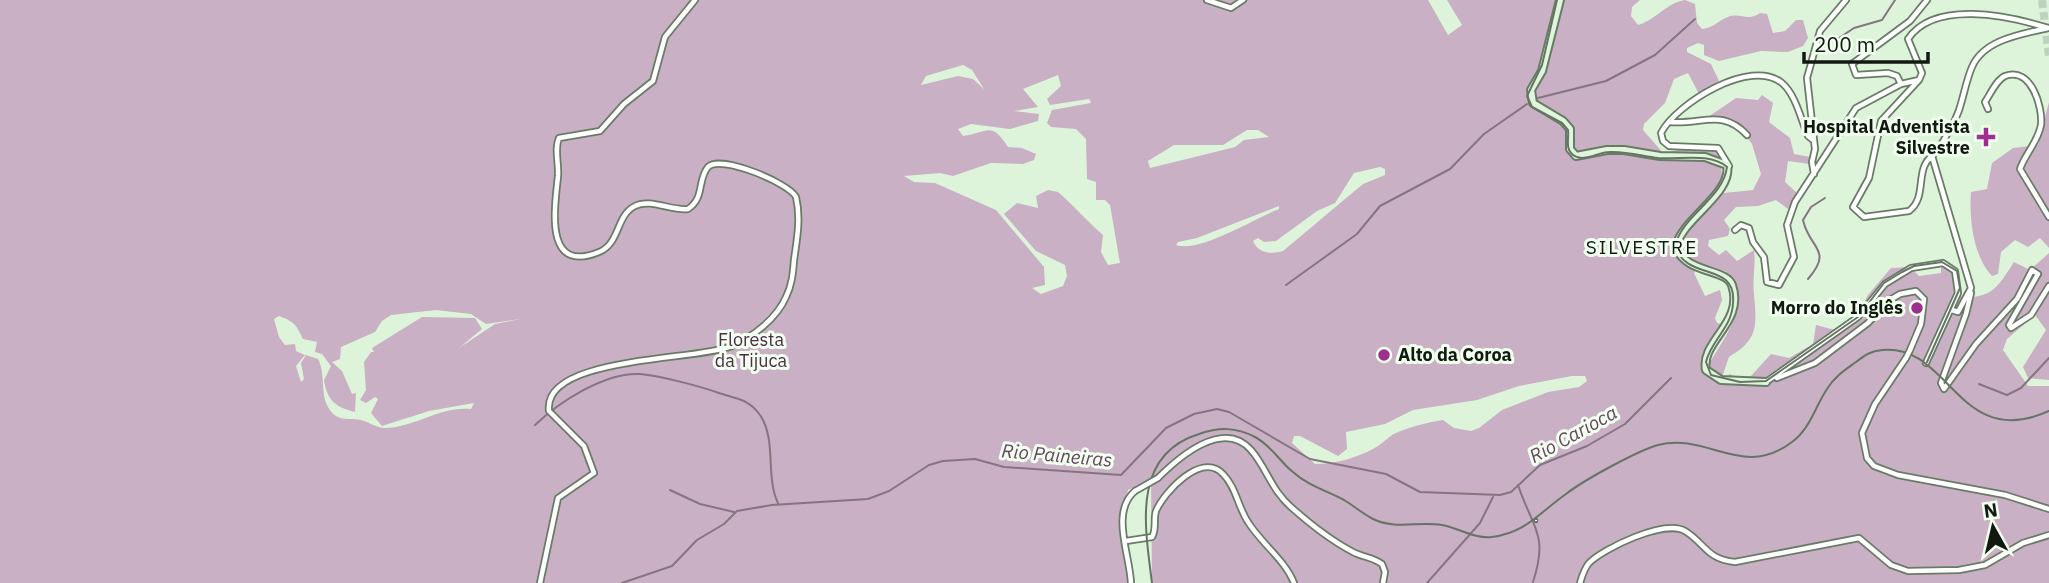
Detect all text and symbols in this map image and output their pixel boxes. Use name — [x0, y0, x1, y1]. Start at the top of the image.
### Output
scale bar — [1804, 21, 1928, 65]
text: 200 m — [1814, 30, 1875, 58]
place label: Hospital Adventista Silvestre — [1803, 115, 1970, 159]
marker: Hospital Adventista Silvestre — [1976, 127, 1996, 147]
district label: SILVESTRE — [1586, 235, 1698, 259]
place label: Morro do Inglês — [1771, 296, 1903, 319]
marker: Morro do Inglês — [1909, 300, 1925, 316]
park label: Floresta da Tijuca — [715, 328, 788, 372]
place label: Alto da Coroa — [1398, 343, 1512, 366]
marker: Alto da Coroa — [1376, 347, 1392, 363]
water label: Rio Carioca — [1525, 400, 1621, 468]
water label: Rio Paineiras — [1001, 438, 1113, 472]
north arrow — [1958, 492, 2028, 562]
text: N — [1982, 497, 1999, 523]

